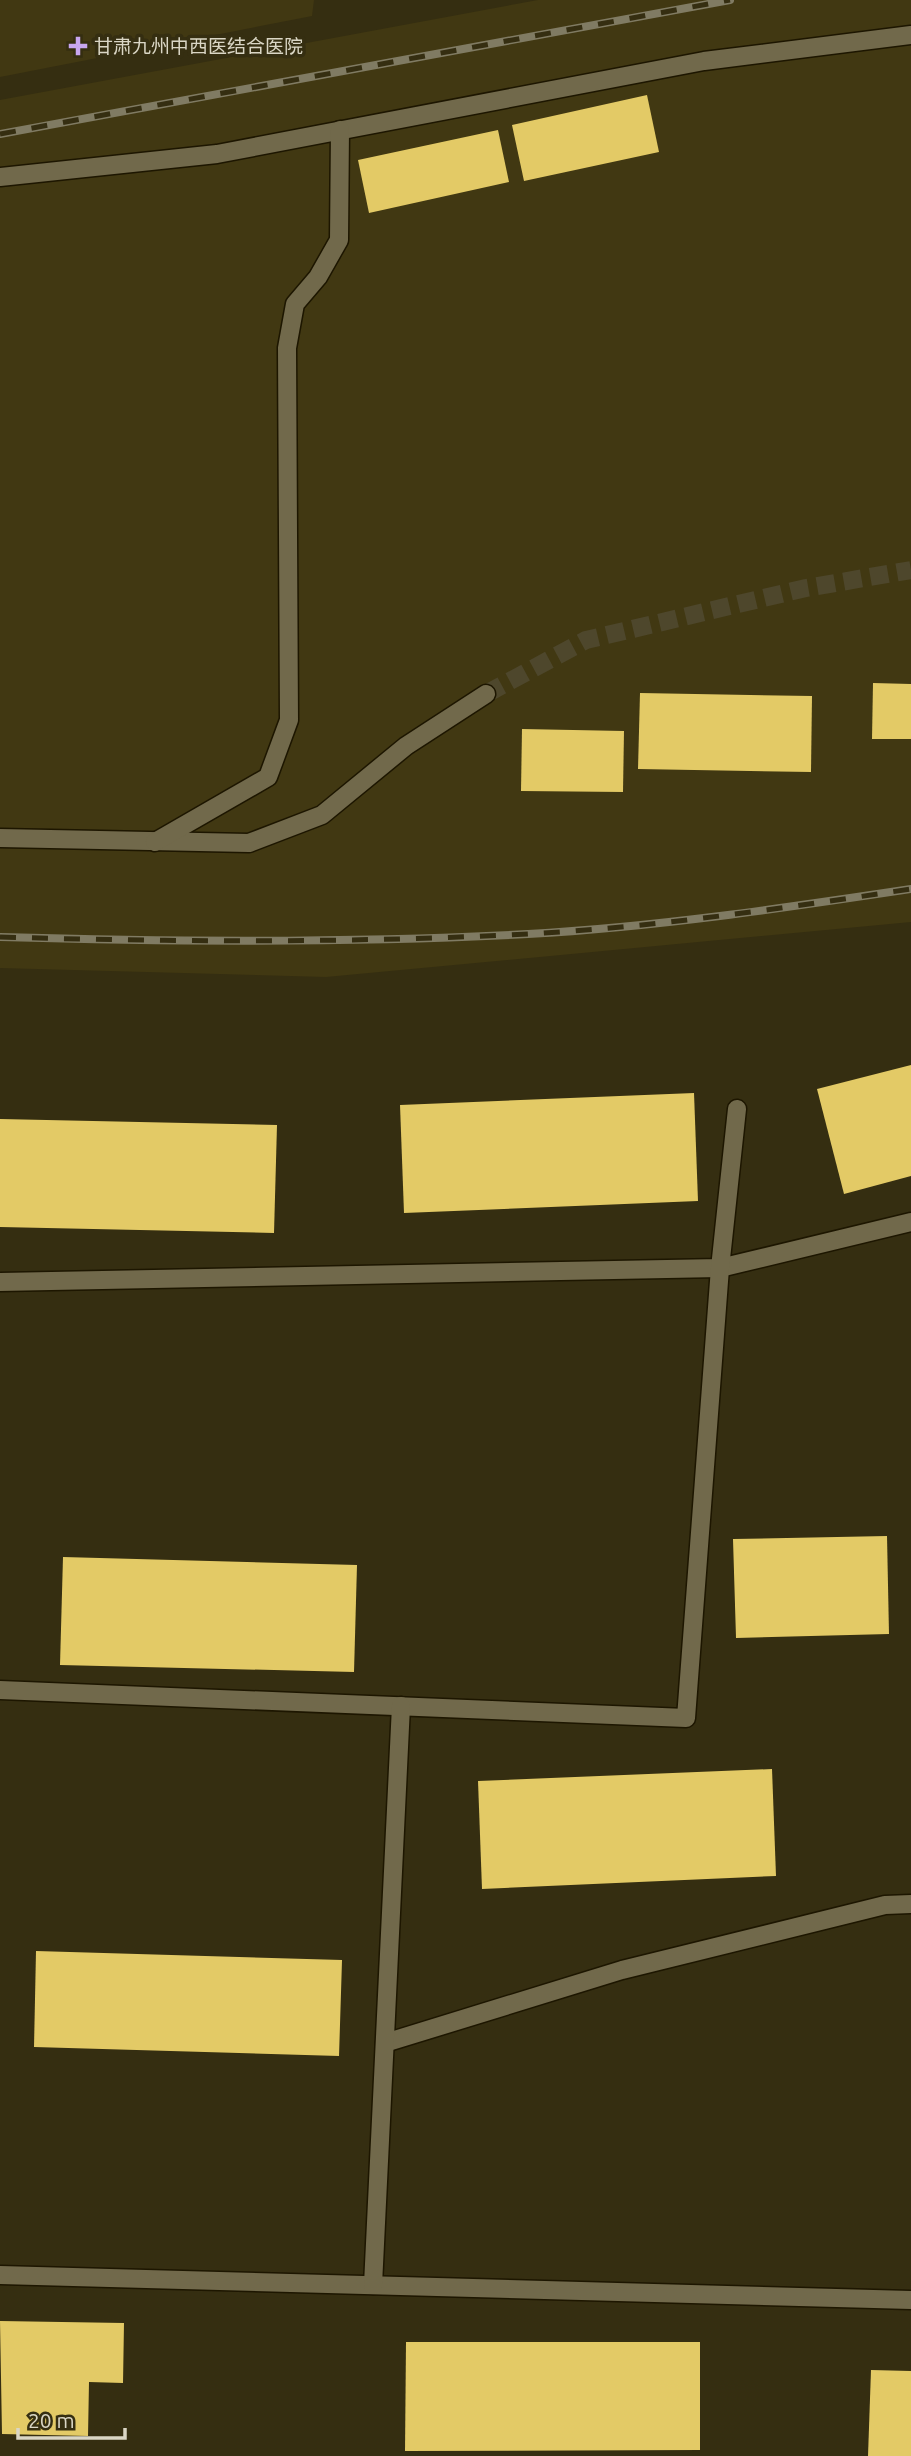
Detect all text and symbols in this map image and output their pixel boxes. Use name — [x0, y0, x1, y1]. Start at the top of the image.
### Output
place label: 甘肃九州中西医结合医院 — [94, 35, 303, 57]
marker: 甘肃九州中西医结合医院 — [68, 36, 88, 56]
scale bar — [18, 2396, 124, 2440]
text: 20 m — [28, 2408, 75, 2432]

